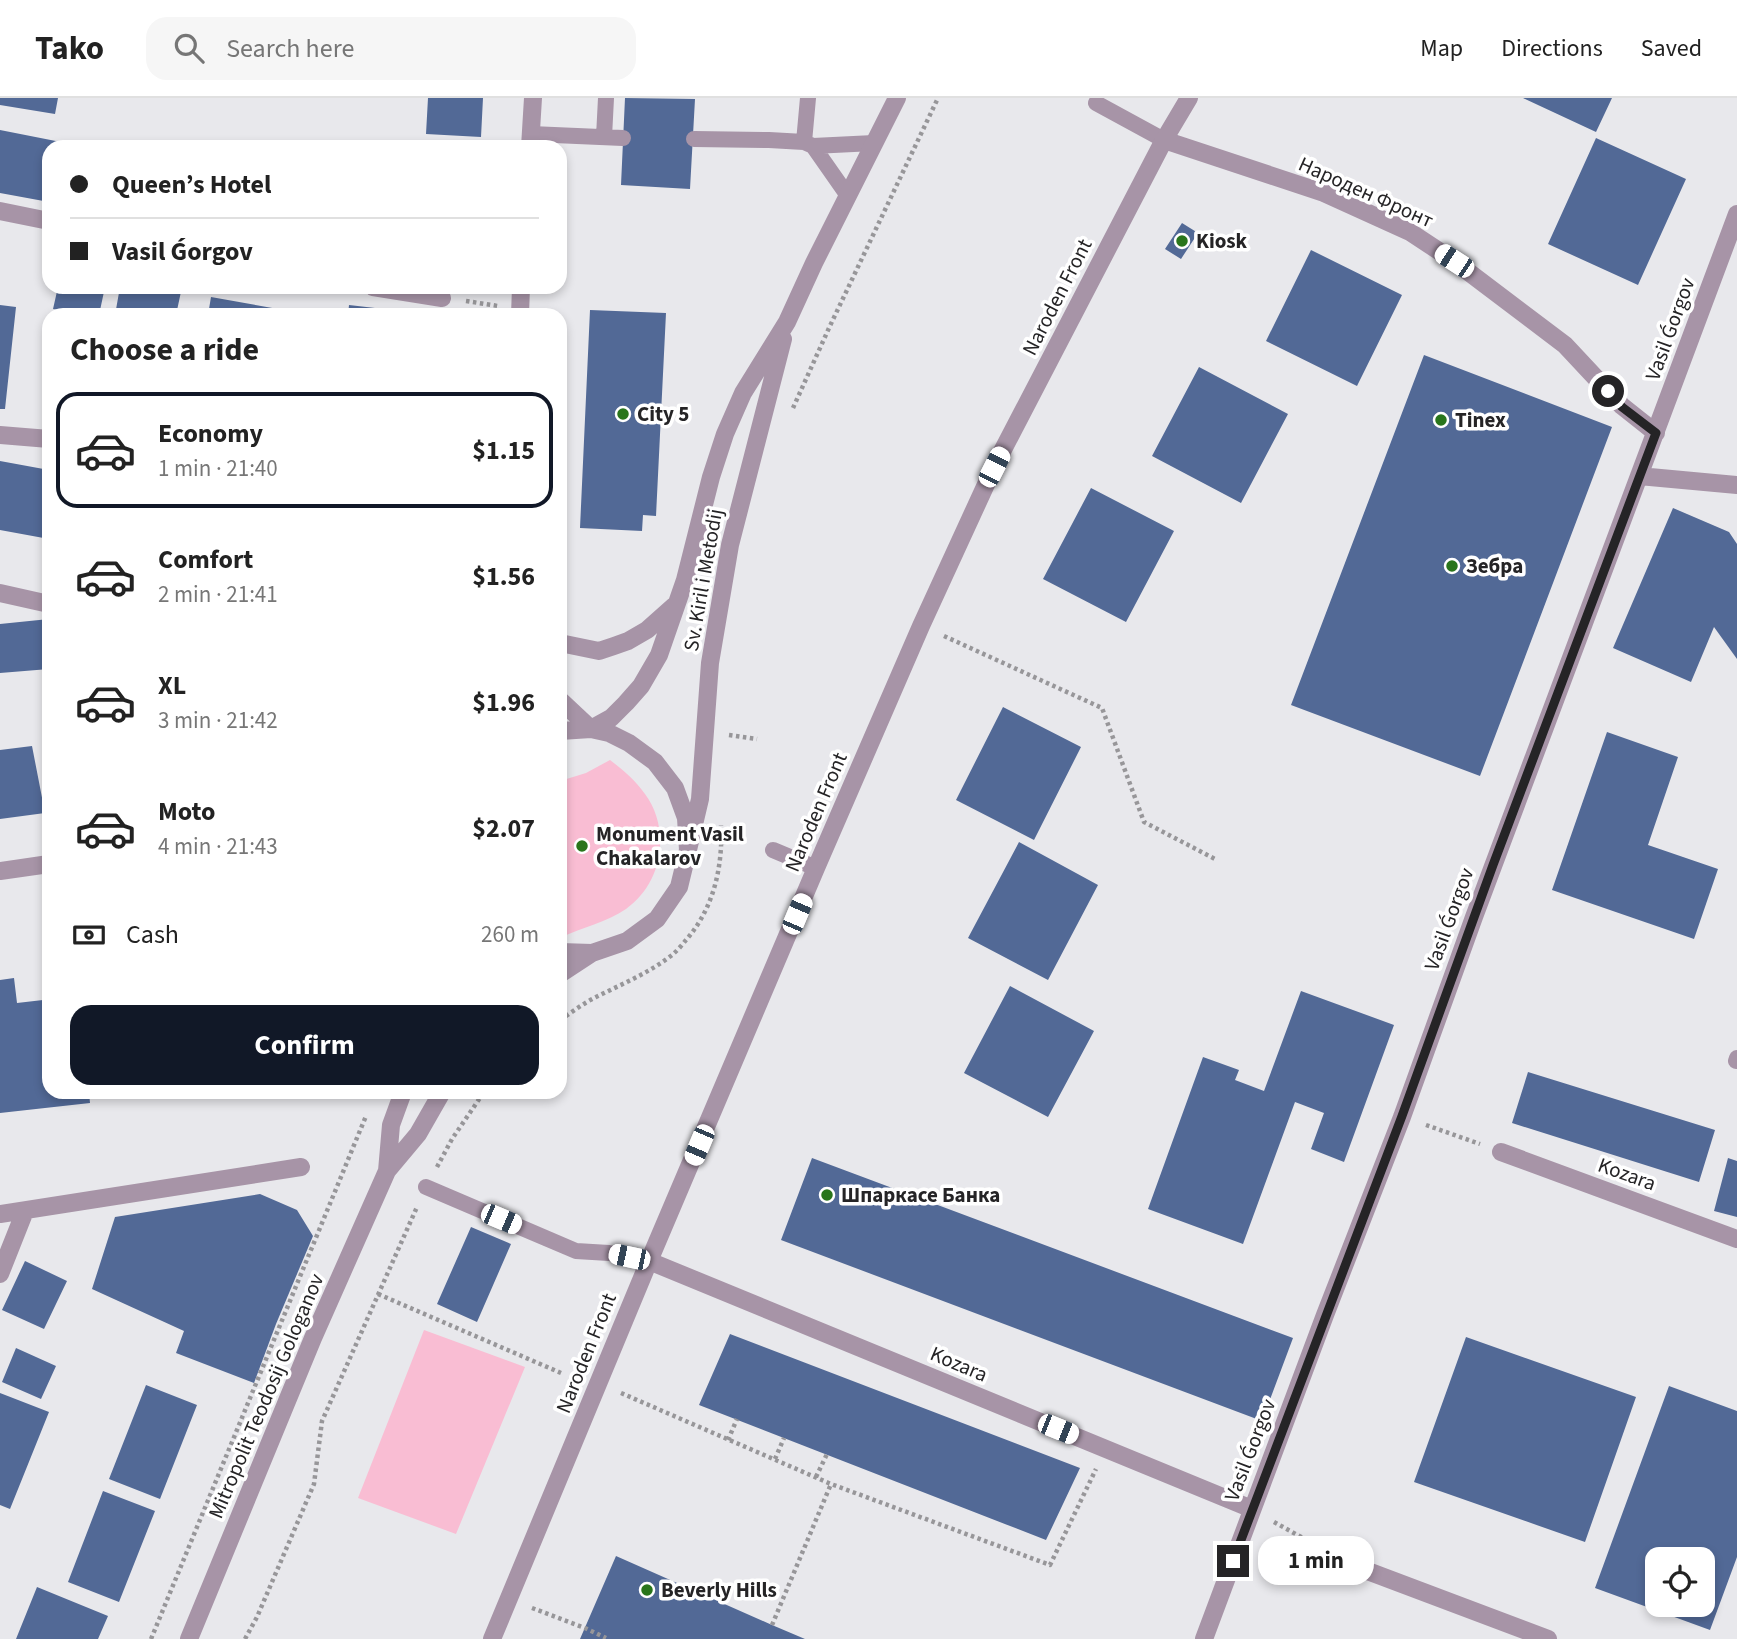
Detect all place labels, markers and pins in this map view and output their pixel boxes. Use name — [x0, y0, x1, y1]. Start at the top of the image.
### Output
place label: Kiosk — [1196, 226, 1248, 256]
marker: Kiosk — [1174, 233, 1190, 249]
place label: City 5 — [637, 399, 689, 429]
place label: Tinex — [1455, 405, 1506, 435]
marker: City 5 — [615, 406, 631, 422]
marker: Tinex — [1433, 412, 1449, 428]
place label: Зебра — [1466, 551, 1523, 581]
marker: Зебра — [1444, 558, 1460, 574]
place label: Monument Vasil Chakalarov — [596, 819, 744, 873]
marker: Monument Vasil Chakalarov — [574, 838, 590, 854]
place label: Шпаркасе Банка — [841, 1180, 1000, 1210]
marker: Шпаркасе Банка — [819, 1187, 835, 1203]
place label: Beverly Hills — [661, 1575, 777, 1605]
marker: Beverly Hills — [639, 1582, 655, 1598]

